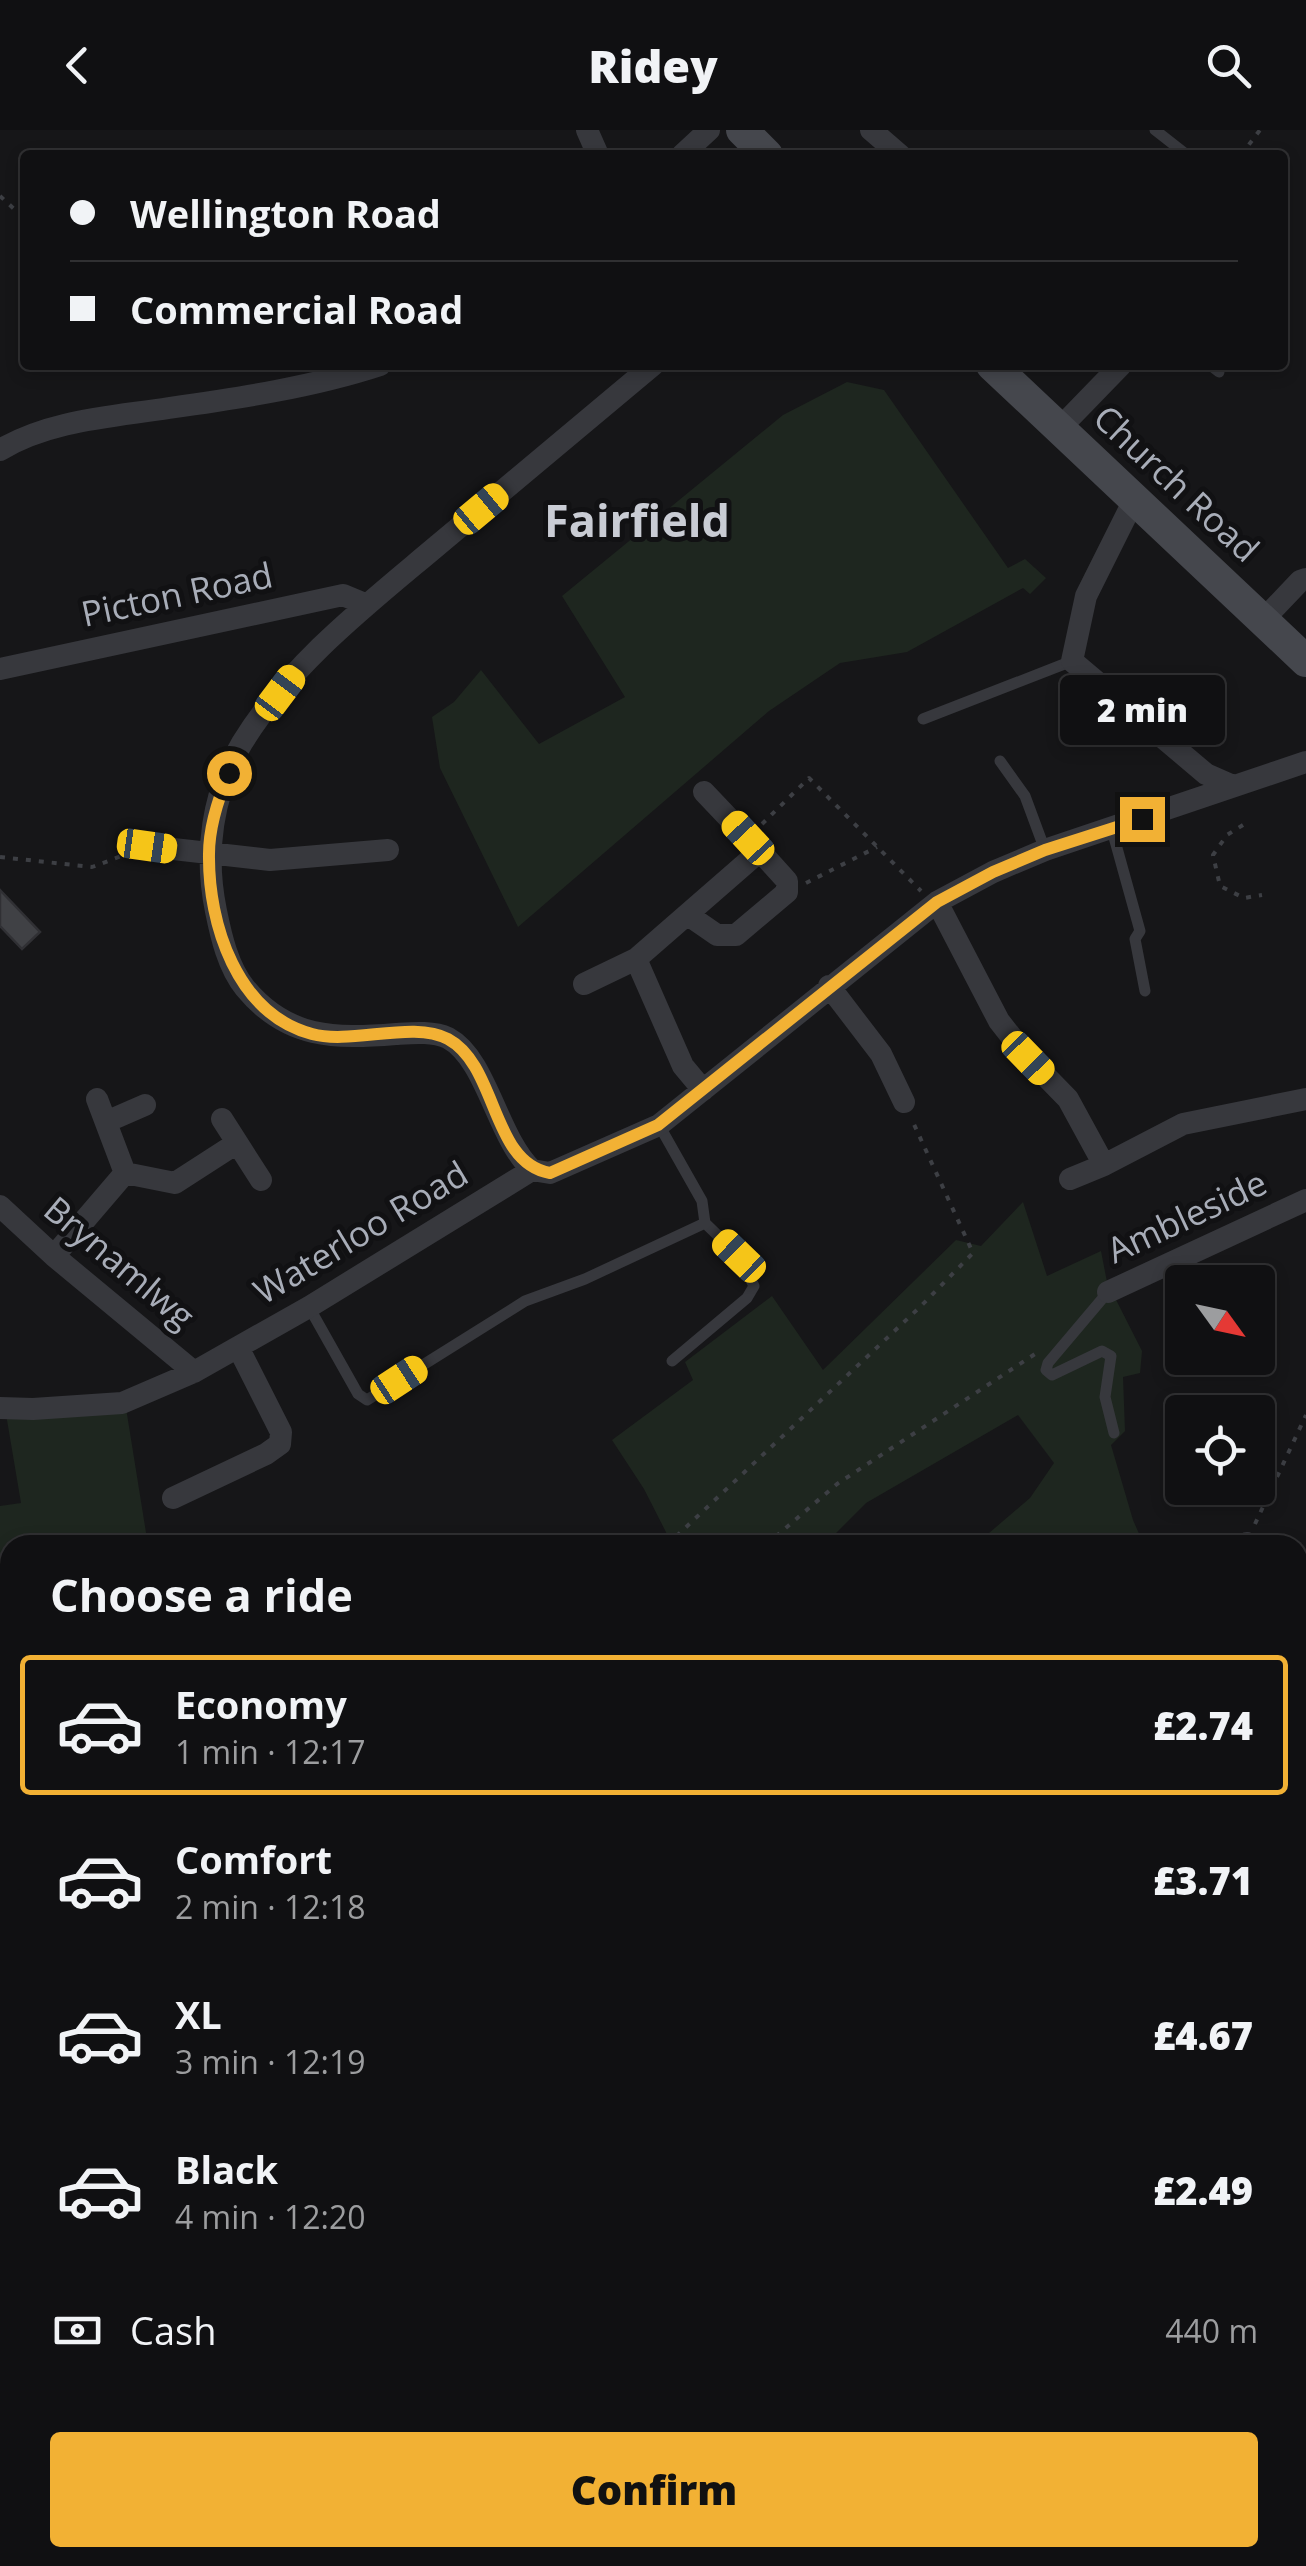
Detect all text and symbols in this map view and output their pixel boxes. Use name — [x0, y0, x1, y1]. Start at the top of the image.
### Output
text: Ridey — [588, 35, 718, 96]
icon: back — [50, 38, 105, 93]
icon: search — [1201, 38, 1256, 93]
text: Wellington Road — [130, 187, 441, 239]
text: Commercial Road — [130, 283, 463, 335]
street label: Church Road — [1084, 394, 1270, 572]
car — [448, 478, 514, 540]
district label: Fairfield — [544, 489, 730, 550]
street label: Picton Road — [77, 550, 277, 637]
car — [250, 660, 310, 726]
callout: 2 min — [1060, 674, 1224, 744]
text: 2 min — [1097, 688, 1188, 731]
route start — [207, 751, 252, 796]
route end — [1120, 797, 1165, 842]
car — [717, 806, 779, 870]
car — [115, 827, 179, 865]
car — [996, 1026, 1060, 1090]
street label: Waterloo Road — [245, 1149, 476, 1314]
street label: Ambleside — [1099, 1158, 1274, 1273]
street label: Brynamlwg — [35, 1185, 205, 1339]
car — [707, 1224, 771, 1288]
north arrow — [1165, 1265, 1275, 1375]
map controls — [1165, 1265, 1275, 1505]
car — [366, 1351, 432, 1409]
button: locate — [1165, 1395, 1275, 1505]
text: Choose a ride — [50, 1564, 353, 1625]
text: Economy — [175, 1678, 347, 1730]
icon: car — [55, 1680, 145, 1770]
text: £2.74 — [1153, 1699, 1253, 1751]
text: 1 min · 12:17 — [175, 1730, 366, 1773]
text: Comfort — [175, 1833, 332, 1885]
icon: car — [55, 1835, 145, 1925]
text: £3.71 — [1153, 1854, 1253, 1906]
text: 2 min · 12:18 — [175, 1885, 366, 1928]
text: XL — [175, 1988, 222, 2040]
icon: car — [55, 1990, 145, 2080]
text: £4.67 — [1153, 2009, 1253, 2061]
text: 3 min · 12:19 — [175, 2040, 366, 2083]
text: Black — [175, 2143, 278, 2195]
icon: car — [55, 2145, 145, 2235]
text: £2.49 — [1153, 2164, 1253, 2216]
text: 4 min · 12:20 — [175, 2195, 366, 2238]
icon: cash — [50, 2303, 105, 2358]
text: Cash — [130, 2304, 216, 2356]
text: 440 m — [1165, 2309, 1258, 2352]
button: Confirm — [50, 2432, 1258, 2547]

